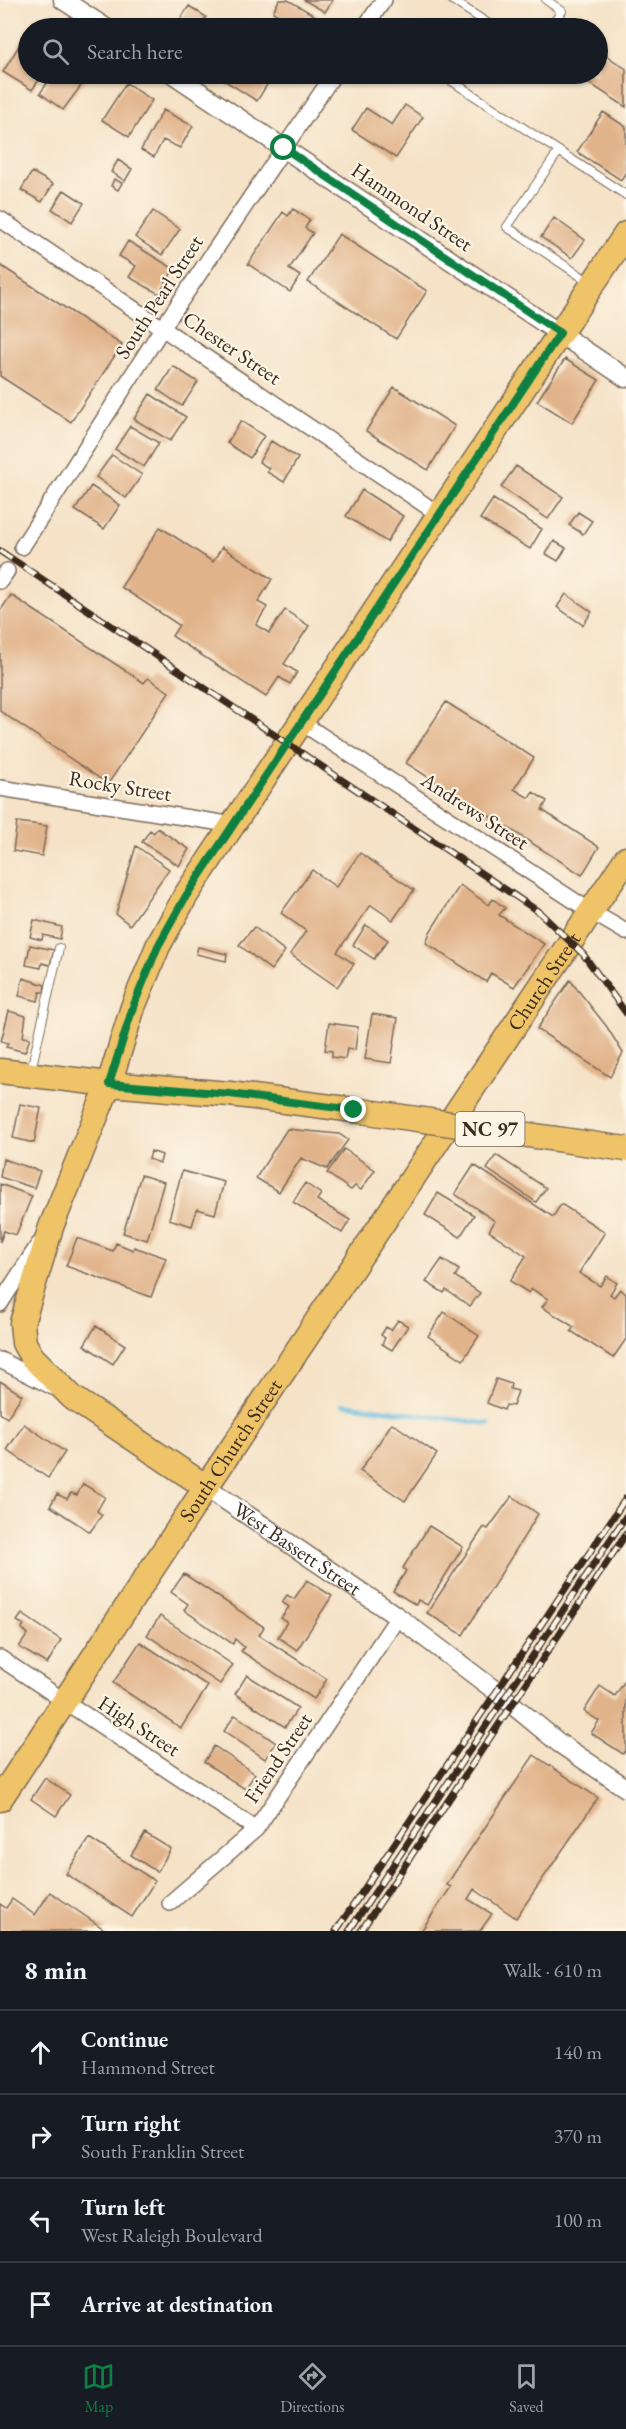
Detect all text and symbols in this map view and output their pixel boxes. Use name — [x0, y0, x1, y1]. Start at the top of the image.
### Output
search box — [18, 18, 608, 84]
icon: search — [39, 35, 72, 68]
text: Search here — [87, 37, 182, 66]
route start — [270, 134, 296, 160]
street label: Hammond Street — [346, 156, 478, 257]
street label: South Pearl Street — [108, 229, 209, 364]
street label: Chester Street — [178, 305, 287, 391]
street label: Rocky Street — [67, 764, 174, 807]
street label: Andrews Street — [416, 765, 535, 856]
street label: Church Street — [501, 926, 587, 1036]
route end — [340, 1096, 366, 1122]
road number: NC 97 — [456, 1112, 524, 1146]
street label: South Church Street — [173, 1373, 288, 1527]
street label: West Bassett Street — [228, 1495, 367, 1601]
street label: High Street — [93, 1689, 186, 1762]
street label: Friend Street — [238, 1707, 318, 1808]
text: 8 min — [24, 1953, 87, 1987]
text: Walk · 610 m — [503, 1957, 602, 1983]
text: Continue — [81, 2025, 168, 2054]
icon: ahead — [24, 2036, 57, 2069]
text: 140 m — [554, 2039, 602, 2065]
text: Hammond Street — [81, 2054, 215, 2080]
text: Turn right — [81, 2109, 180, 2138]
icon: right — [24, 2120, 57, 2153]
text: 370 m — [554, 2123, 602, 2149]
text: South Franklin Street — [81, 2138, 244, 2164]
text: Turn left — [81, 2193, 165, 2222]
icon: left — [24, 2204, 57, 2237]
text: 100 m — [554, 2207, 602, 2233]
text: West Raleigh Boulevard — [81, 2222, 263, 2248]
icon: arrive — [24, 2288, 57, 2321]
text: Arrive at destination — [81, 2290, 273, 2319]
tab: Map — [82, 2360, 115, 2417]
tab: Directions — [280, 2360, 345, 2417]
tab: Saved — [509, 2360, 544, 2417]

